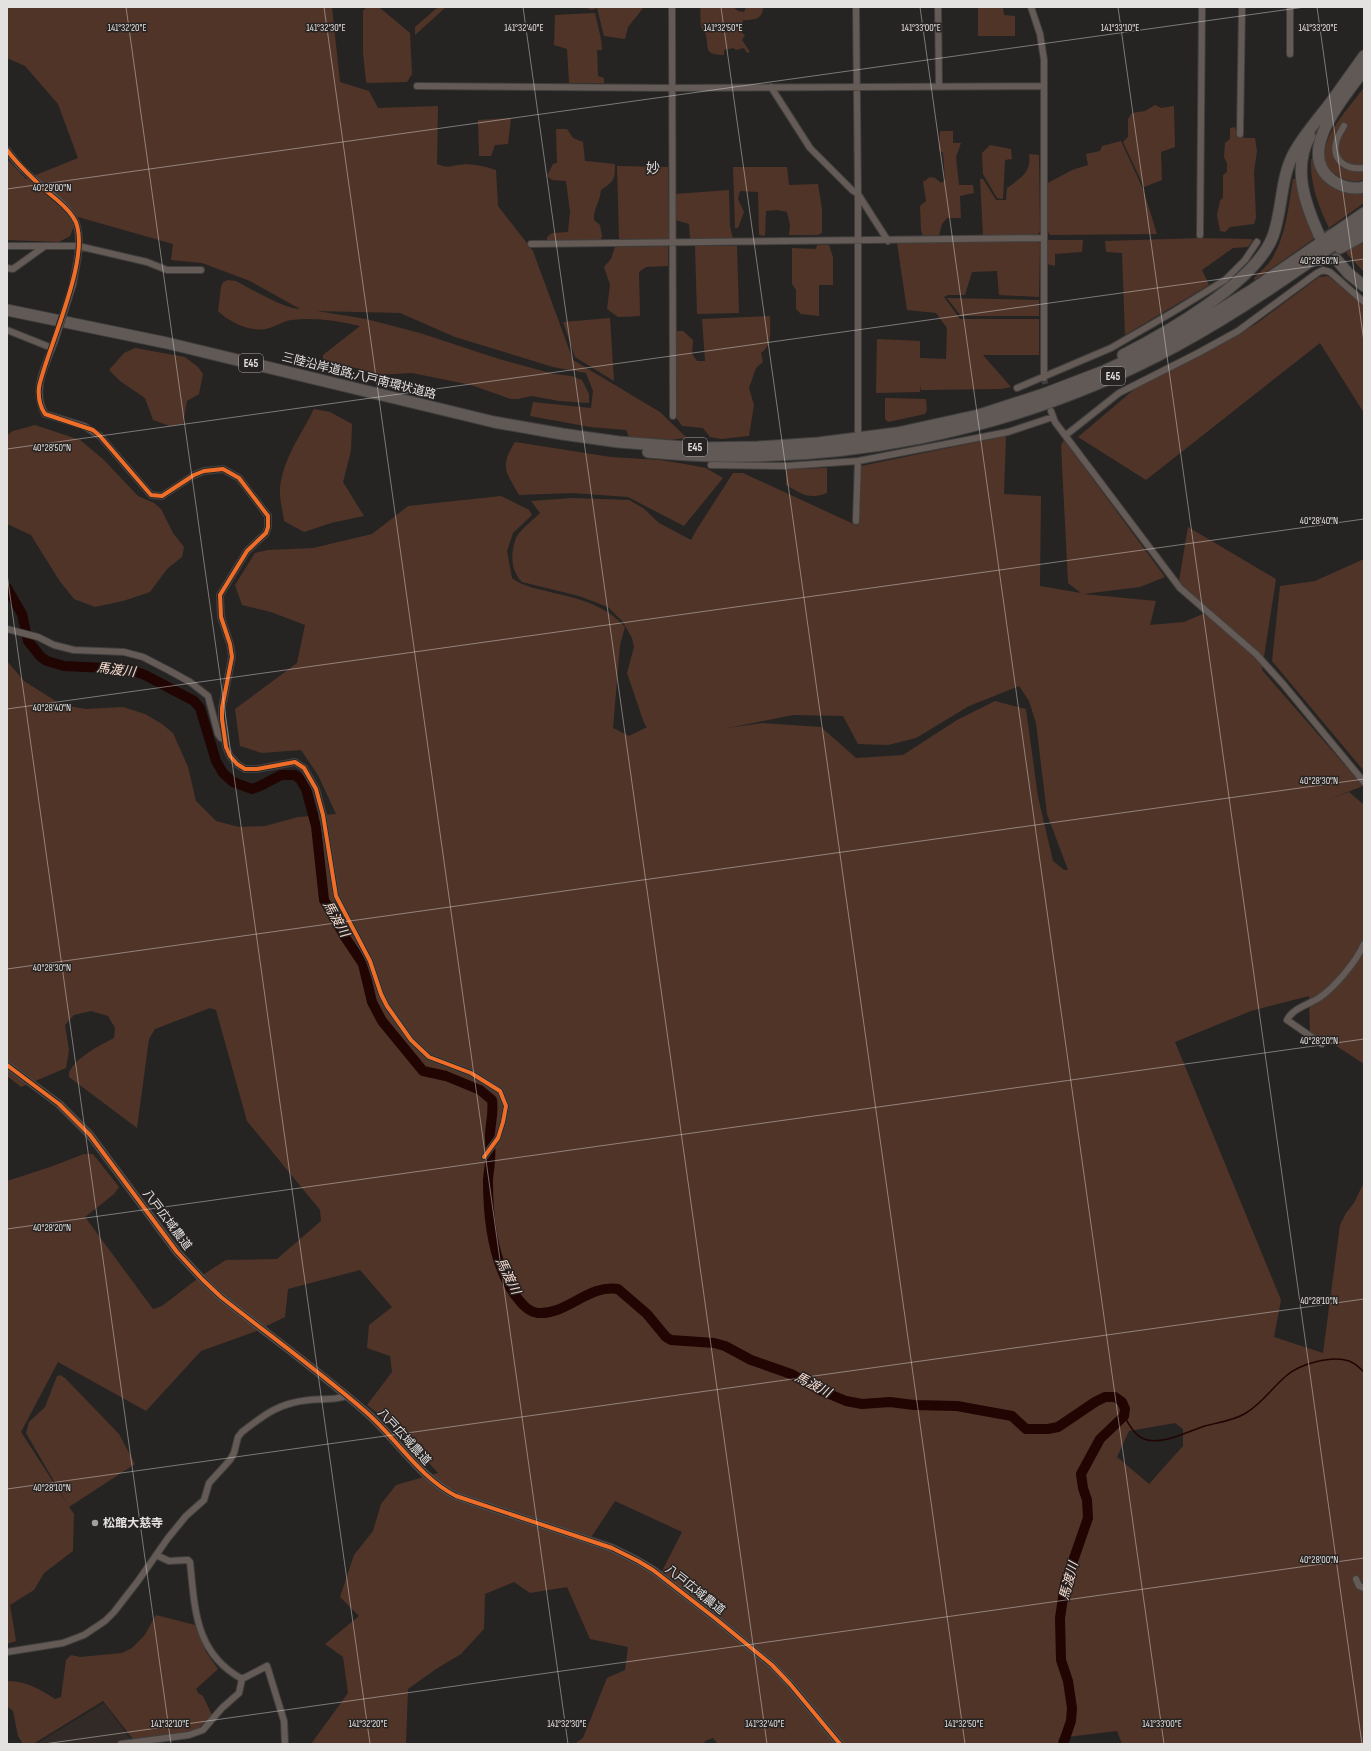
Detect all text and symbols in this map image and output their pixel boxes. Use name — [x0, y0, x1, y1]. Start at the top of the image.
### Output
text: 141°32'20"E — [107, 22, 147, 34]
text: 141°32'30"E — [306, 22, 346, 34]
text: 141°32'40"E — [504, 22, 544, 34]
text: 141°32'50"E — [703, 22, 743, 34]
text: 141°33'00"E — [901, 22, 941, 34]
text: 141°33'10"E — [1101, 22, 1139, 34]
text: 141°33'20"E — [1298, 22, 1338, 34]
district label: 妙 — [646, 160, 660, 177]
text: 40°29'00"N — [33, 182, 71, 194]
text: 40°28'50"N — [1300, 255, 1338, 267]
street label: 三陸沿岸道路;八戸南環状道路 — [280, 350, 438, 402]
road number: E45 — [239, 354, 263, 372]
road number: E45 — [1101, 367, 1125, 385]
road number: E45 — [683, 438, 707, 456]
text: 40°28'50"N — [33, 442, 71, 454]
text: 40°28'40"N — [1300, 515, 1338, 527]
water label: 馬渡川 — [96, 660, 138, 681]
text: 40°28'40"N — [33, 702, 71, 714]
text: 40°28'30"N — [1300, 775, 1338, 787]
water label: 馬渡川 — [320, 898, 353, 942]
text: 40°28'30"N — [33, 962, 71, 974]
text: 40°28'20"N — [1300, 1035, 1338, 1047]
street label: 八戸広域農道 — [139, 1187, 195, 1253]
text: 40°28'20"N — [33, 1222, 71, 1234]
water label: 馬渡川 — [492, 1255, 525, 1299]
text: 40°28'10"N — [1300, 1295, 1338, 1307]
water label: 馬渡川 — [792, 1369, 836, 1402]
street label: 八戸広域農道 — [374, 1406, 434, 1468]
text: 40°28'10"N — [33, 1482, 71, 1494]
place label: 松館大慈寺 — [103, 1516, 163, 1531]
marker: 松館大慈寺 — [90, 1518, 100, 1528]
text: 40°28'00"N — [1300, 1554, 1338, 1566]
water label: 馬渡川 — [1056, 1558, 1082, 1602]
street label: 八戸広域農道 — [662, 1562, 728, 1618]
text: 141°32'10"E — [151, 1718, 189, 1730]
text: 141°32'20"E — [348, 1718, 388, 1730]
text: 141°32'30"E — [547, 1718, 587, 1730]
text: 141°32'40"E — [745, 1718, 785, 1730]
text: 141°32'50"E — [944, 1718, 984, 1730]
text: 141°33'00"E — [1142, 1718, 1182, 1730]

